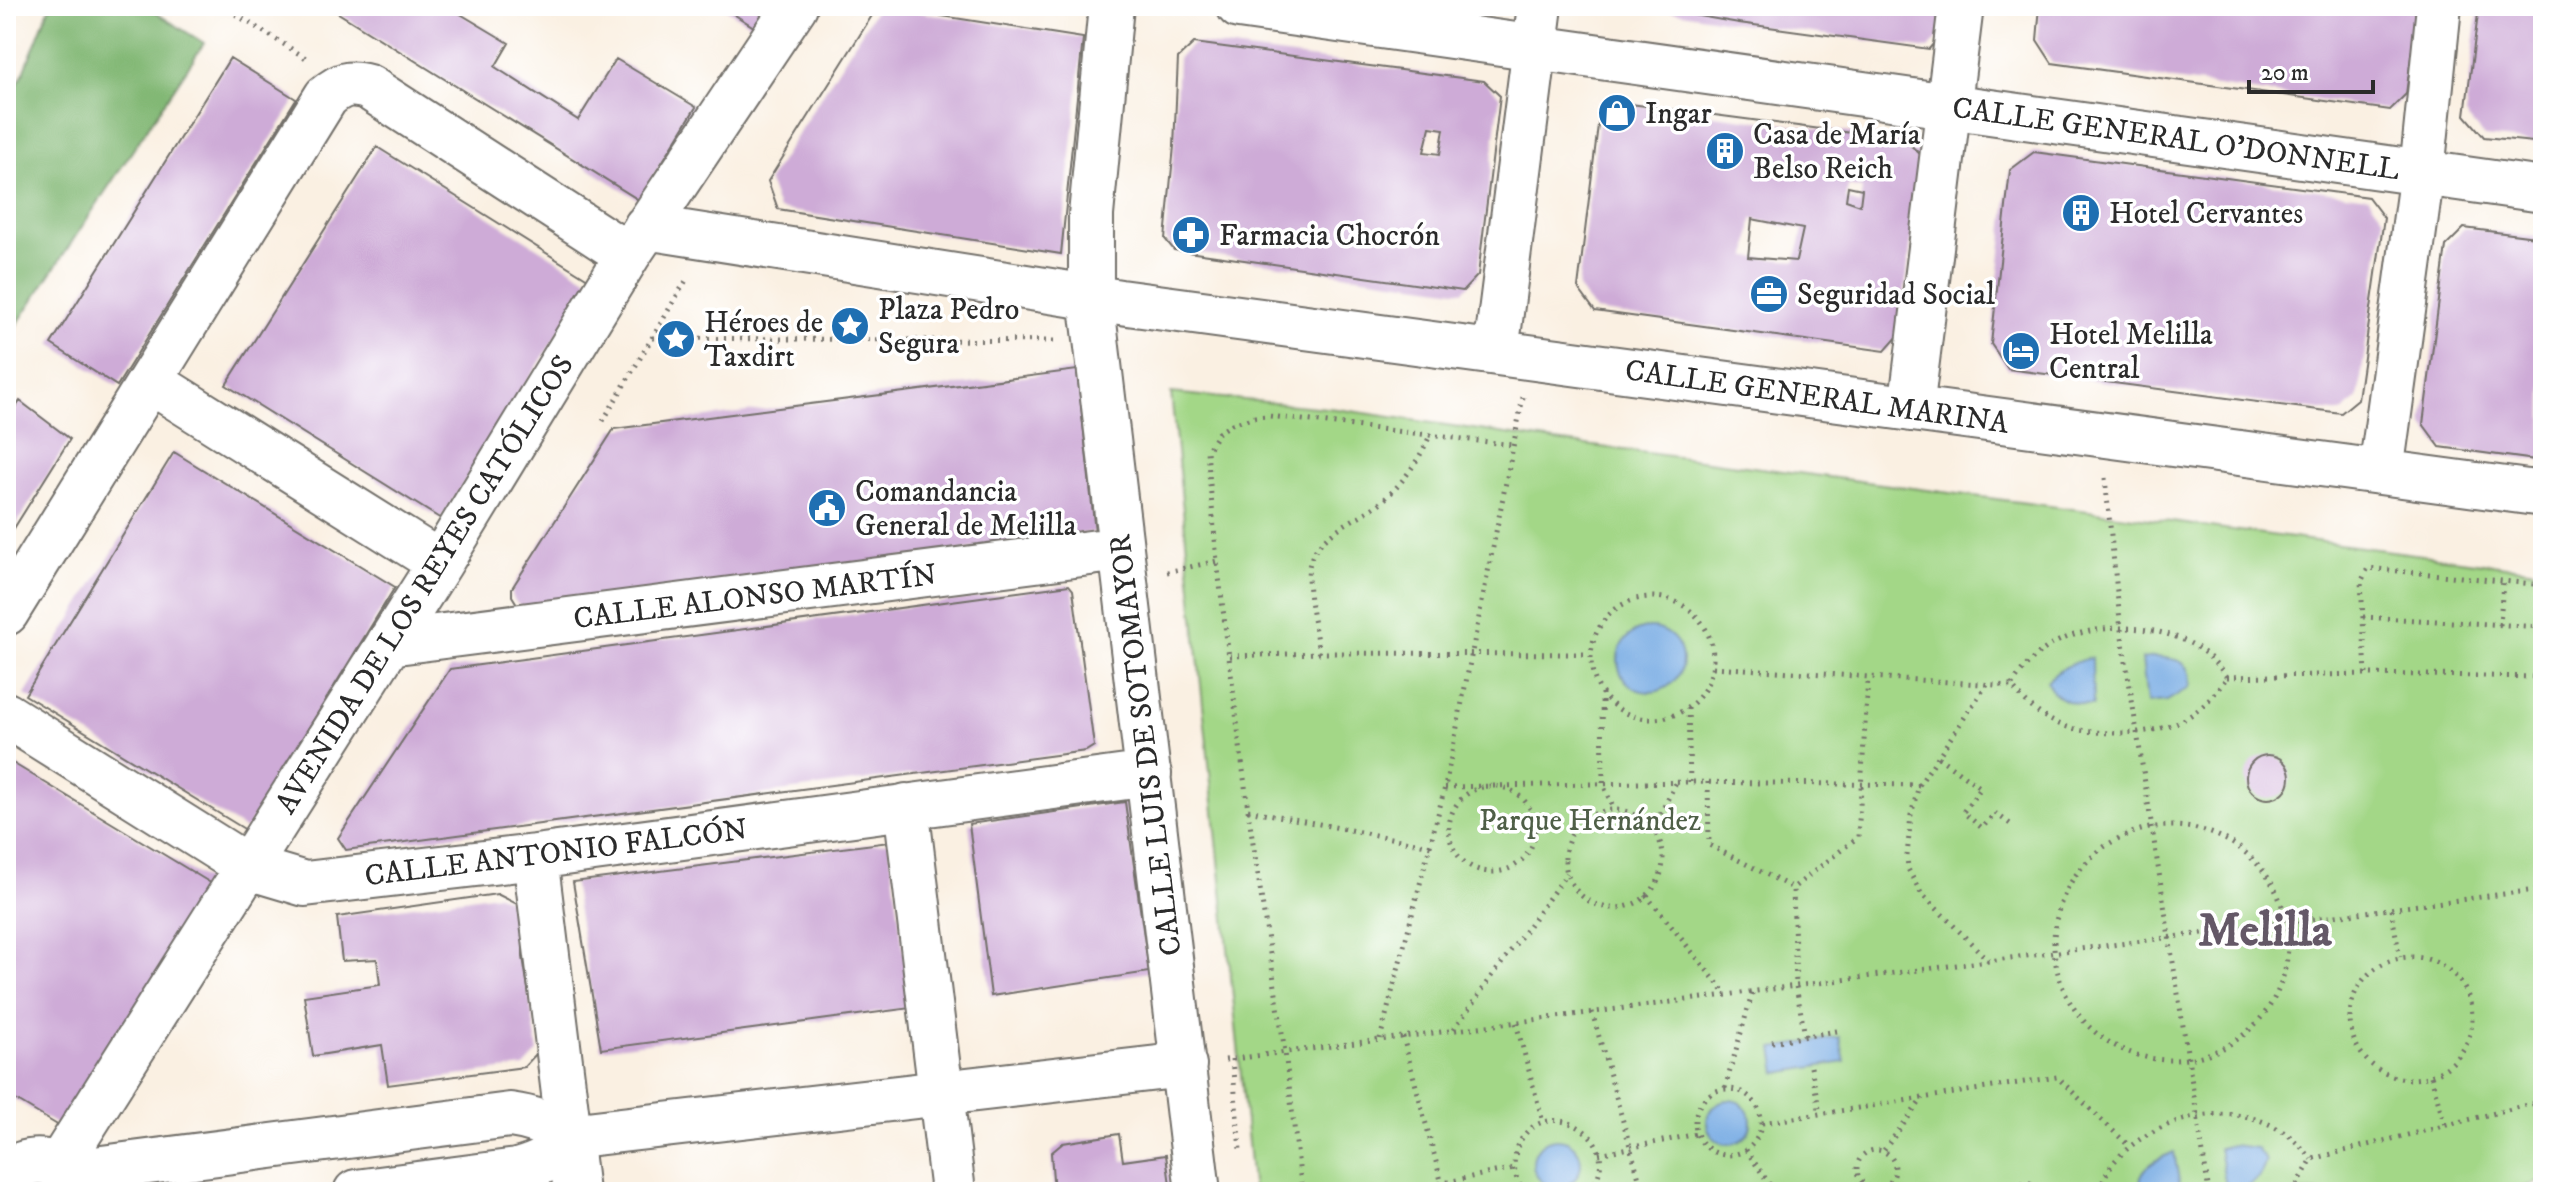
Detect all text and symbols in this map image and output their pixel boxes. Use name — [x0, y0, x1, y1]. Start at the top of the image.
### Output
scale bar — [2249, 44, 2373, 94]
text: 20 m — [2261, 58, 2309, 88]
street label: CALLE GENERAL O'DONNELL — [1950, 90, 2402, 189]
shop icon: Ingar — [1596, 92, 1638, 134]
place label: Ingar — [1645, 96, 1712, 133]
place label: Casa de María Belso Reich — [1753, 117, 1921, 188]
building icon: Casa de María Belso Reich — [1704, 130, 1746, 172]
building icon: Hotel Cervantes — [2060, 192, 2102, 234]
place label: Hotel Cervantes — [2109, 196, 2303, 233]
pharmacy icon: Farmacia Chocrón — [1170, 214, 1212, 256]
place label: Farmacia Chocrón — [1219, 218, 1440, 255]
office icon: Seguridad Social — [1748, 273, 1790, 315]
place label: Seguridad Social — [1797, 277, 1995, 314]
place label: Plaza Pedro Segura — [878, 292, 1019, 363]
place label: Héroes de Taxdirt — [704, 305, 823, 376]
place icon: Plaza Pedro Segura — [829, 305, 871, 347]
place label: Hotel Melilla Central — [2049, 317, 2213, 388]
place icon: Héroes de Taxdirt — [655, 318, 697, 360]
hotel icon: Hotel Melilla Central — [2000, 330, 2042, 372]
street label: AVENIDA DE LOS REYES CATÓLICOS — [266, 347, 582, 821]
street label: CALLE GENERAL MARINA — [1623, 352, 2012, 443]
place label: Comandancia General de Melilla — [855, 474, 1077, 545]
public building icon: Comandancia General de Melilla — [806, 487, 848, 529]
street label: CALLE LUIS DE SOTOMAYOR — [1102, 532, 1191, 958]
street label: CALLE ALONSO MARTÍN — [571, 555, 939, 638]
park label: Parque Hernández — [1479, 803, 1701, 840]
street label: CALLE ANTONIO FALCÓN — [362, 810, 750, 895]
district label: Melilla — [2198, 903, 2332, 961]

